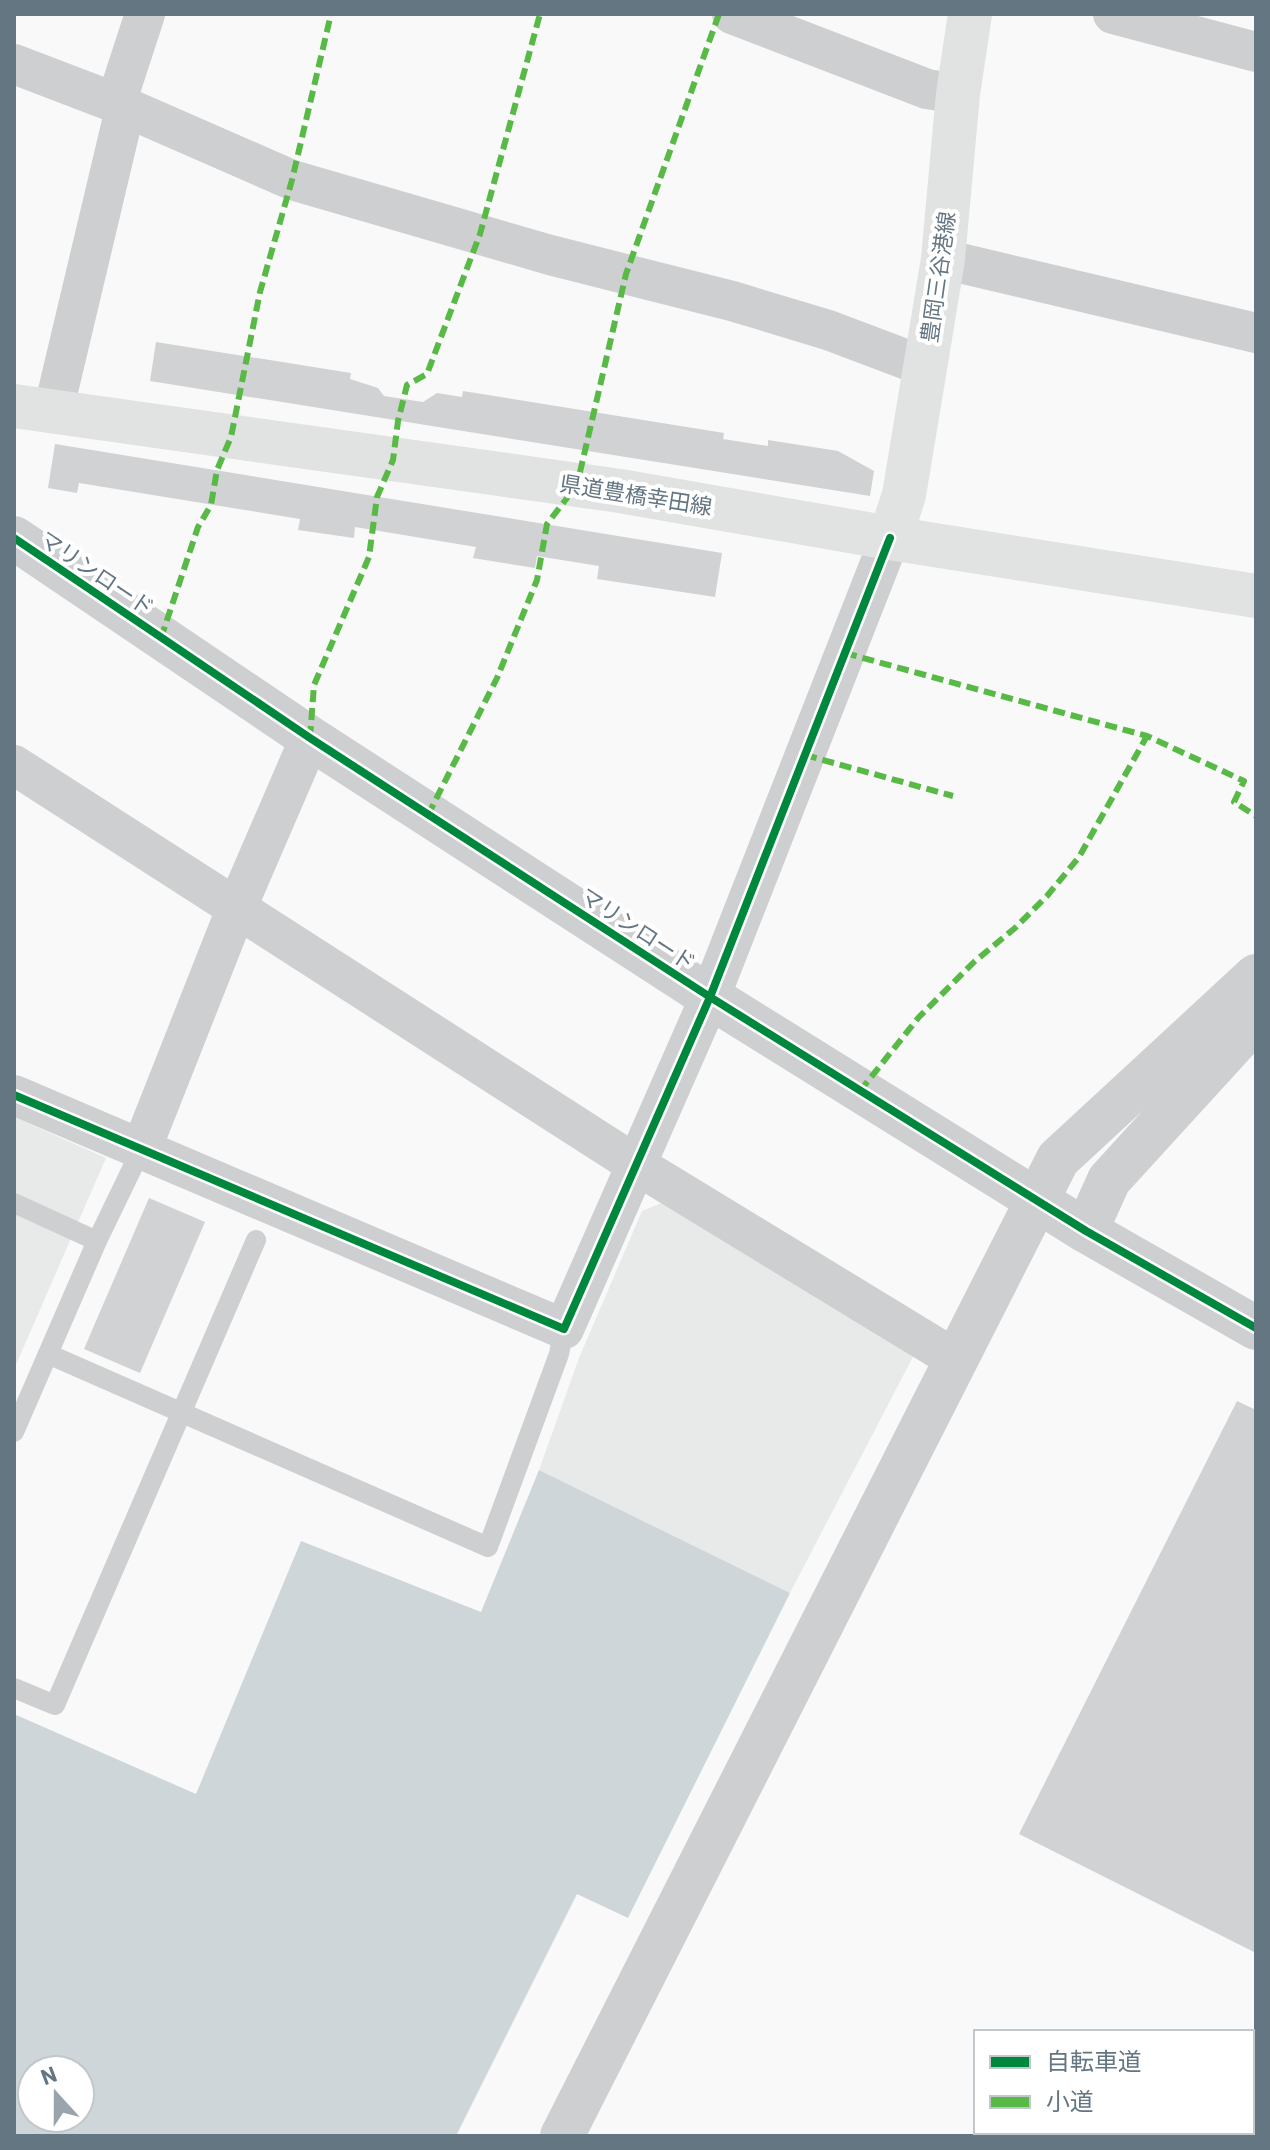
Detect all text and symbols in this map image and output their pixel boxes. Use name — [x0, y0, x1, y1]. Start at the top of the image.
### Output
street label: 豊岡三谷港線 — [915, 210, 959, 344]
street label: 県道豊橋幸田線 — [558, 469, 714, 519]
street label: マリンロード — [36, 524, 160, 620]
street label: マリンロード — [576, 881, 701, 975]
legend — [974, 2030, 1254, 2134]
text: 自転車道 — [1046, 2046, 1142, 2075]
north arrow — [16, 2054, 96, 2134]
text: N — [37, 2060, 60, 2089]
text: 小道 — [1046, 2086, 1094, 2115]

